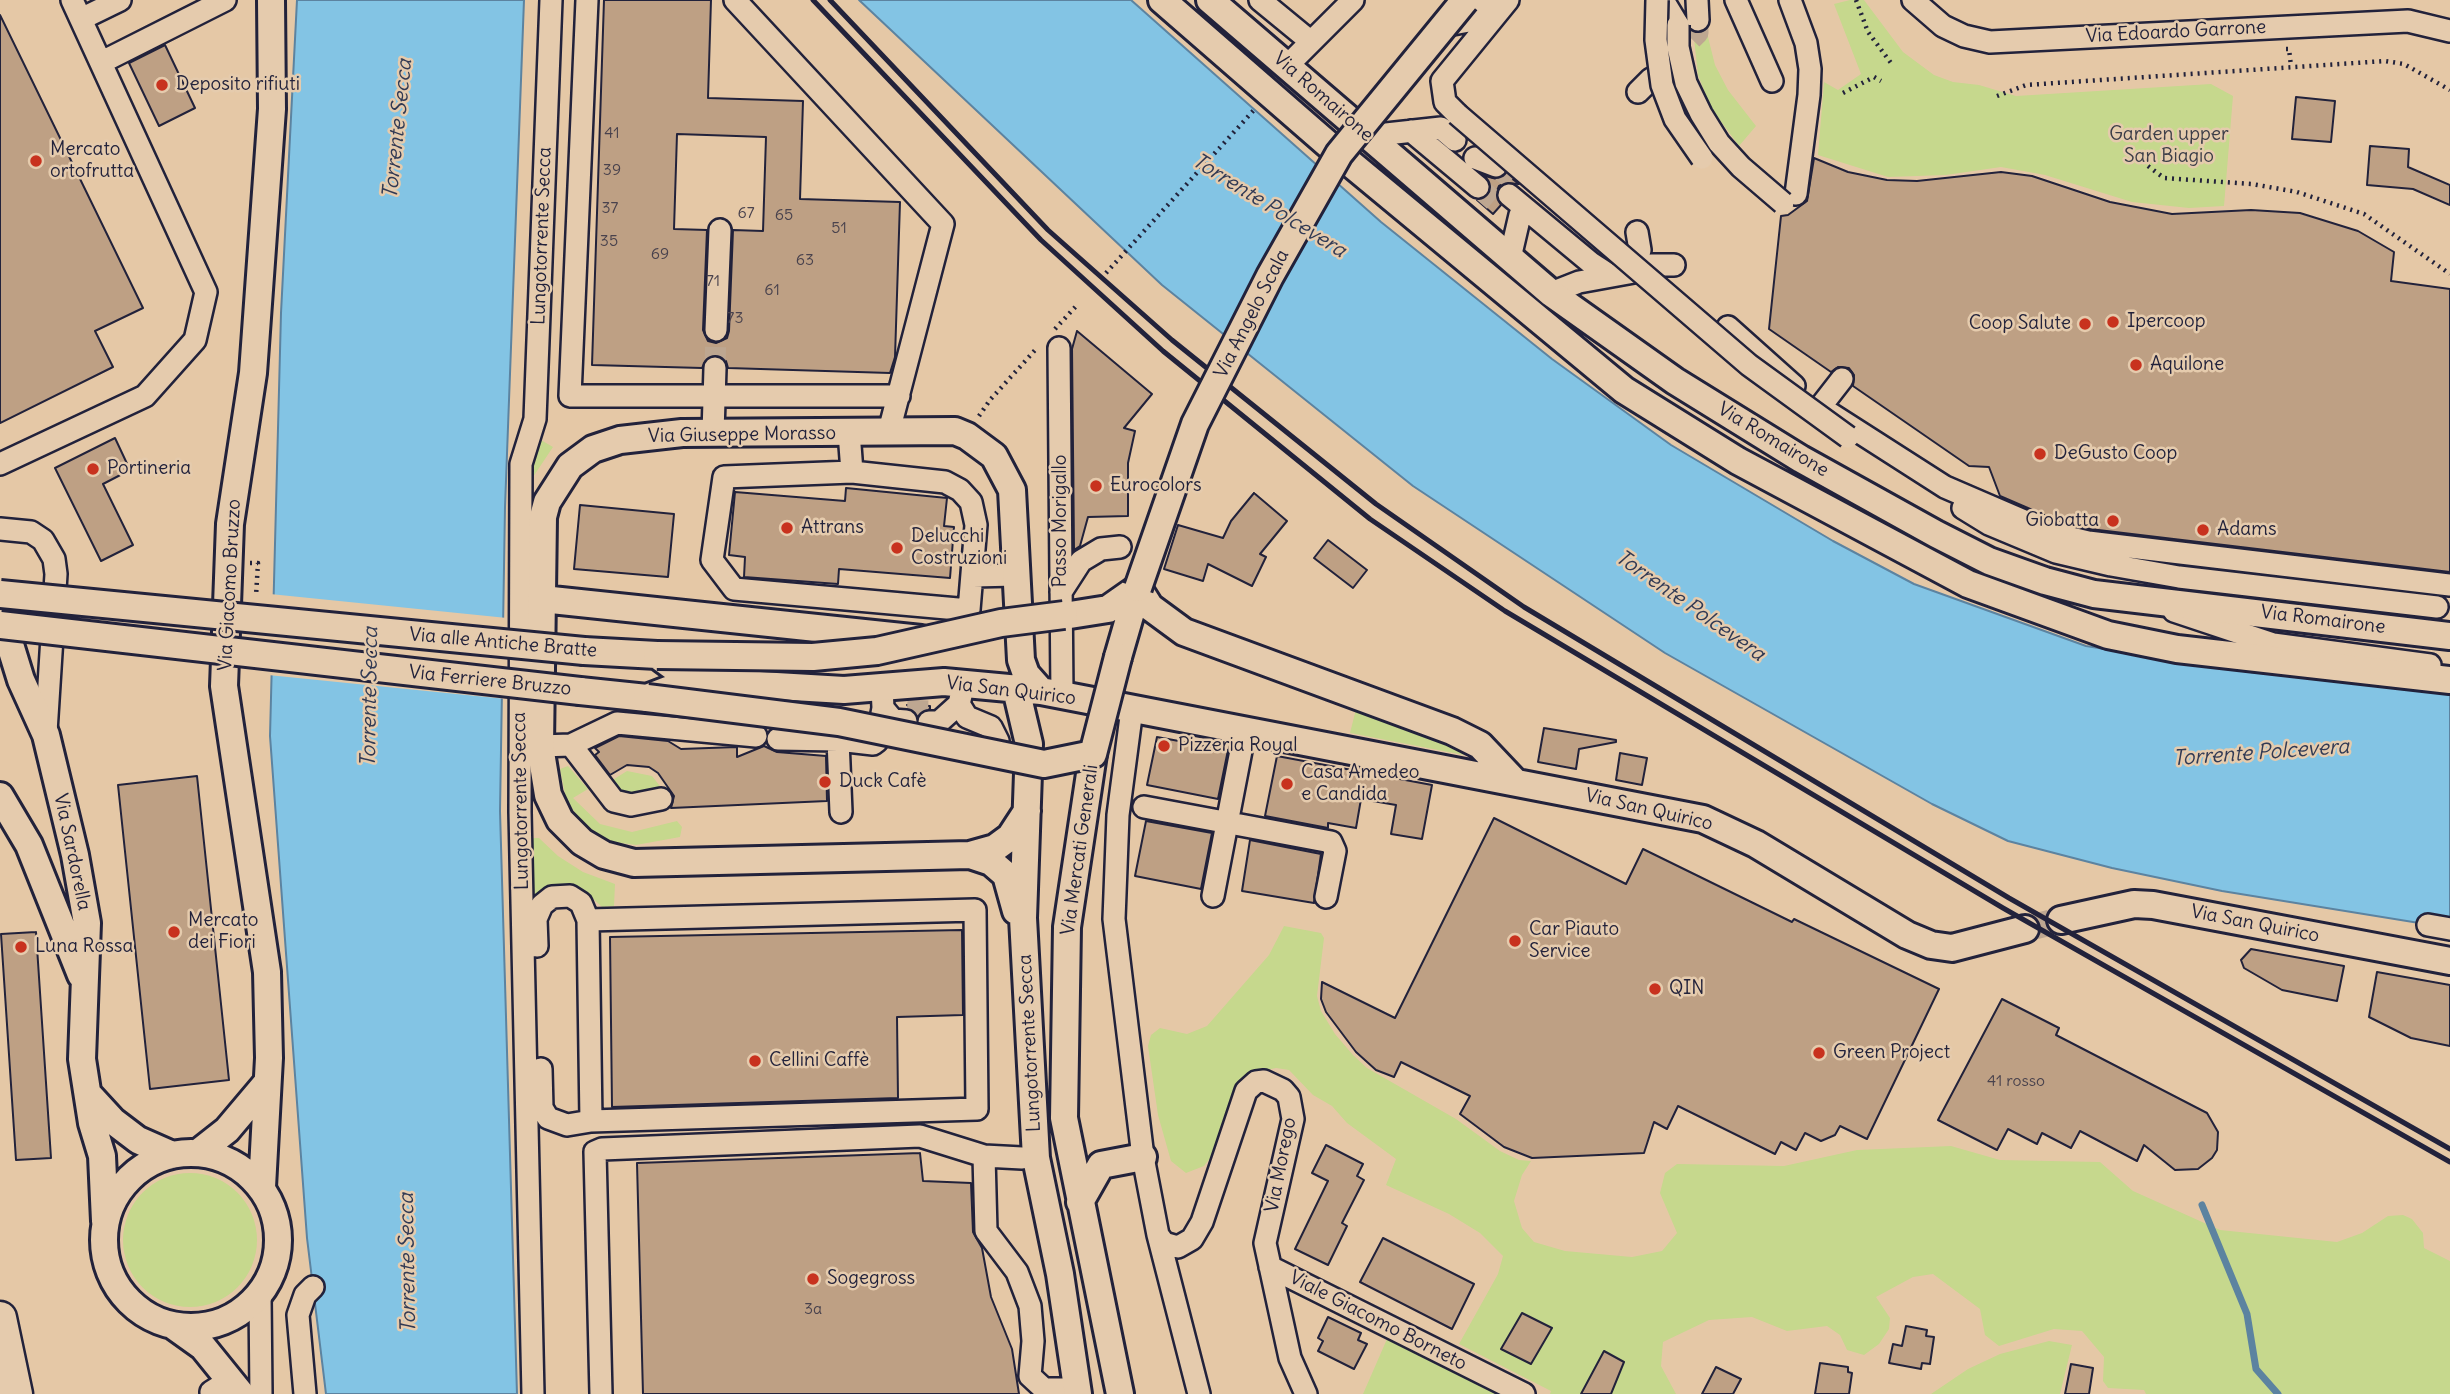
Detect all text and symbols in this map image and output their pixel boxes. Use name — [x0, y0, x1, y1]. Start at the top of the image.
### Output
street label: Via Edoardo Garrone — [2085, 16, 2267, 48]
street label: Via Romairone — [1268, 47, 1378, 147]
water label: Torrente Secca — [378, 58, 418, 200]
place label: Deposito rifiuti — [176, 74, 300, 96]
marker: Deposito rifiuti — [154, 77, 170, 93]
house number: 41 — [604, 123, 620, 143]
park label: Garden upper San Biagio — [2109, 124, 2229, 168]
place label: Mercato ortofrutta — [50, 139, 134, 183]
street label: Lungotorrente Secca — [527, 147, 557, 325]
water label: Torrente Polcevera — [1187, 149, 1351, 263]
marker: Mercato ortofrutta — [28, 153, 44, 169]
house number: 39 — [603, 160, 621, 180]
house number: 37 — [602, 198, 618, 218]
house number: 67 — [737, 203, 755, 223]
house number: 65 — [775, 205, 793, 225]
house number: 51 — [831, 218, 847, 238]
house number: 35 — [600, 231, 618, 251]
house number: 69 — [651, 244, 669, 264]
street label: Via Angelo Scala — [1210, 246, 1294, 382]
house number: 63 — [796, 250, 814, 270]
house number: 71 — [706, 271, 720, 291]
house number: 61 — [764, 280, 780, 300]
house number: 73 — [727, 308, 743, 328]
place label: Ipercoop — [2127, 311, 2205, 333]
place label: Coop Salute — [1969, 313, 2071, 335]
marker: Ipercoop — [2105, 314, 2121, 330]
marker: Coop Salute — [2077, 316, 2093, 332]
place label: Aquilone — [2150, 354, 2224, 376]
marker: Aquilone — [2128, 357, 2144, 373]
street label: Via Romairone — [1713, 398, 1833, 482]
street label: Via Giuseppe Morasso — [648, 422, 836, 448]
place label: DeGusto Coop — [2054, 443, 2177, 465]
marker: DeGusto Coop — [2032, 446, 2048, 462]
street label: Passo Morigallo — [1050, 455, 1072, 587]
place label: Portineria — [107, 458, 191, 480]
marker: Portineria — [85, 461, 101, 477]
place label: Eurocolors — [1110, 475, 1202, 497]
marker: Eurocolors — [1088, 478, 1104, 494]
street label: Via Giacomo Bruzzo — [214, 498, 246, 672]
place label: Giobatta — [2025, 510, 2099, 532]
marker: Giobatta — [2105, 513, 2121, 529]
place label: Attrans — [801, 517, 864, 539]
place label: Adams — [2217, 519, 2277, 541]
marker: Attrans — [779, 520, 795, 536]
marker: Adams — [2195, 522, 2211, 538]
place label: Delucchi Costruzioni — [911, 526, 1007, 570]
marker: Delucchi Costruzioni — [889, 540, 905, 556]
water label: Torrente Polcevera — [1610, 545, 1770, 667]
street label: Via Romairone — [2259, 601, 2387, 639]
street label: Via alle Antiche Bratte — [408, 623, 598, 663]
water label: Torrente Secca — [356, 627, 384, 767]
street label: Via Ferriere Bruzzo — [408, 661, 572, 701]
street label: Via San Quirico — [945, 672, 1077, 710]
street label: Lungotorrente Secca — [508, 712, 534, 890]
water label: Torrente Polcevera — [2172, 734, 2350, 772]
place label: Pizzeria Royal — [1178, 735, 1298, 757]
marker: Pizzeria Royal — [1156, 738, 1172, 754]
place label: Casa Amedeo e Candida — [1301, 762, 1419, 806]
street label: Via Mercati Generali — [1057, 763, 1103, 937]
place label: Duck Cafè — [839, 771, 927, 793]
marker: Duck Cafè — [817, 774, 833, 790]
marker: Casa Amedeo e Candida — [1279, 776, 1295, 792]
street label: Via San Quirico — [1583, 784, 1715, 836]
street label: Via Sardorella — [48, 791, 96, 913]
street label: Via San Quirico — [2189, 900, 2321, 948]
place label: Mercato dei Fiori — [188, 910, 259, 954]
place label: Car Piauto Service — [1529, 919, 1619, 963]
marker: Mercato dei Fiori — [166, 924, 182, 940]
marker: Car Piauto Service — [1507, 933, 1523, 949]
place label: Luna Rossa — [35, 936, 133, 958]
marker: Luna Rossa — [13, 939, 29, 955]
street label: Lungotorrente Secca — [1014, 953, 1046, 1133]
place label: QIN — [1669, 978, 1704, 1000]
marker: QIN — [1647, 981, 1663, 997]
place label: Green Project — [1833, 1042, 1950, 1064]
marker: Green Project — [1811, 1045, 1827, 1061]
place label: Cellini Caffè — [769, 1050, 869, 1072]
marker: Cellini Caffè — [747, 1053, 763, 1069]
house number: 41 rosso — [1987, 1071, 2045, 1091]
street label: Via Morego — [1261, 1116, 1301, 1214]
water label: Torrente Secca — [394, 1193, 422, 1333]
street label: Viale Giacomo Borneto — [1286, 1266, 1470, 1376]
place label: Sogegross — [827, 1268, 915, 1290]
marker: Sogegross — [805, 1271, 821, 1287]
house number: 3a — [804, 1299, 822, 1319]

